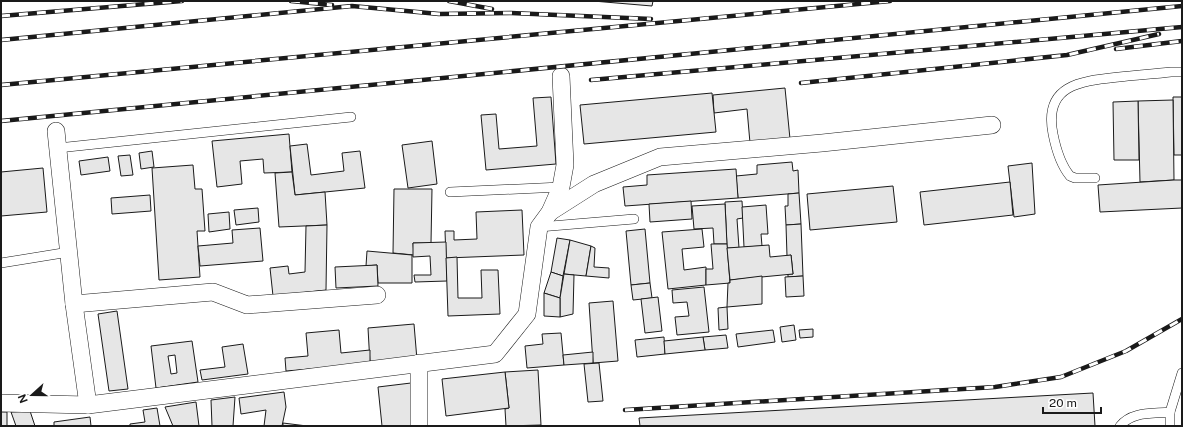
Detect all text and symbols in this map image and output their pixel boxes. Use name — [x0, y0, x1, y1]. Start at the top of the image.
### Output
north arrow — [12, 375, 52, 415]
scale bar — [1043, 389, 1101, 415]
text: N — [16, 392, 30, 405]
text: 20 m — [1049, 396, 1077, 410]

